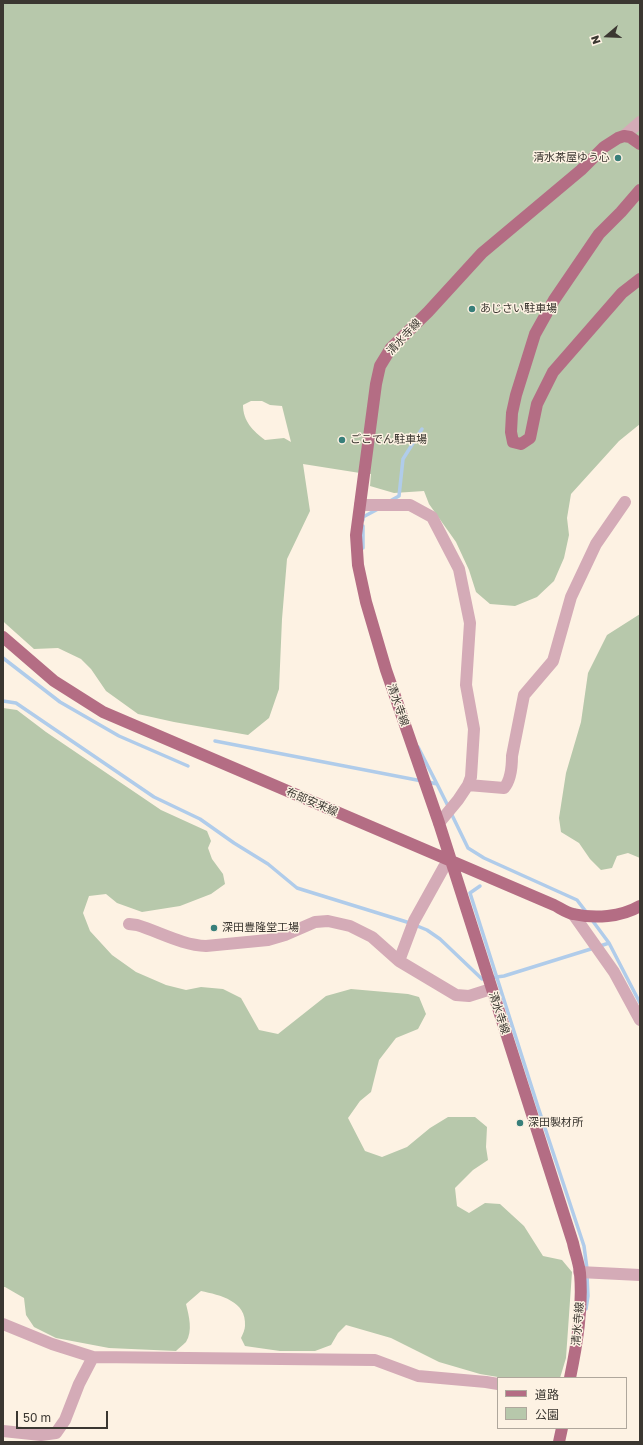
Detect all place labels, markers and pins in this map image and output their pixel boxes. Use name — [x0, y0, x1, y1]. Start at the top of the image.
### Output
place label: 清水茶屋ゆう心 — [533, 151, 610, 165]
marker: 清水茶屋ゆう心 — [613, 153, 623, 163]
place label: あじさい駐車場 — [480, 302, 557, 316]
marker: あじさい駐車場 — [467, 304, 477, 314]
place label: ごこでん駐車場 — [350, 433, 427, 447]
marker: ごこでん駐車場 — [337, 435, 347, 445]
place label: 深田豊隆堂工場 — [222, 921, 299, 935]
marker: 深田豊隆堂工場 — [209, 923, 219, 933]
place label: 深田製材所 — [528, 1116, 583, 1130]
marker: 深田製材所 — [515, 1118, 525, 1128]

